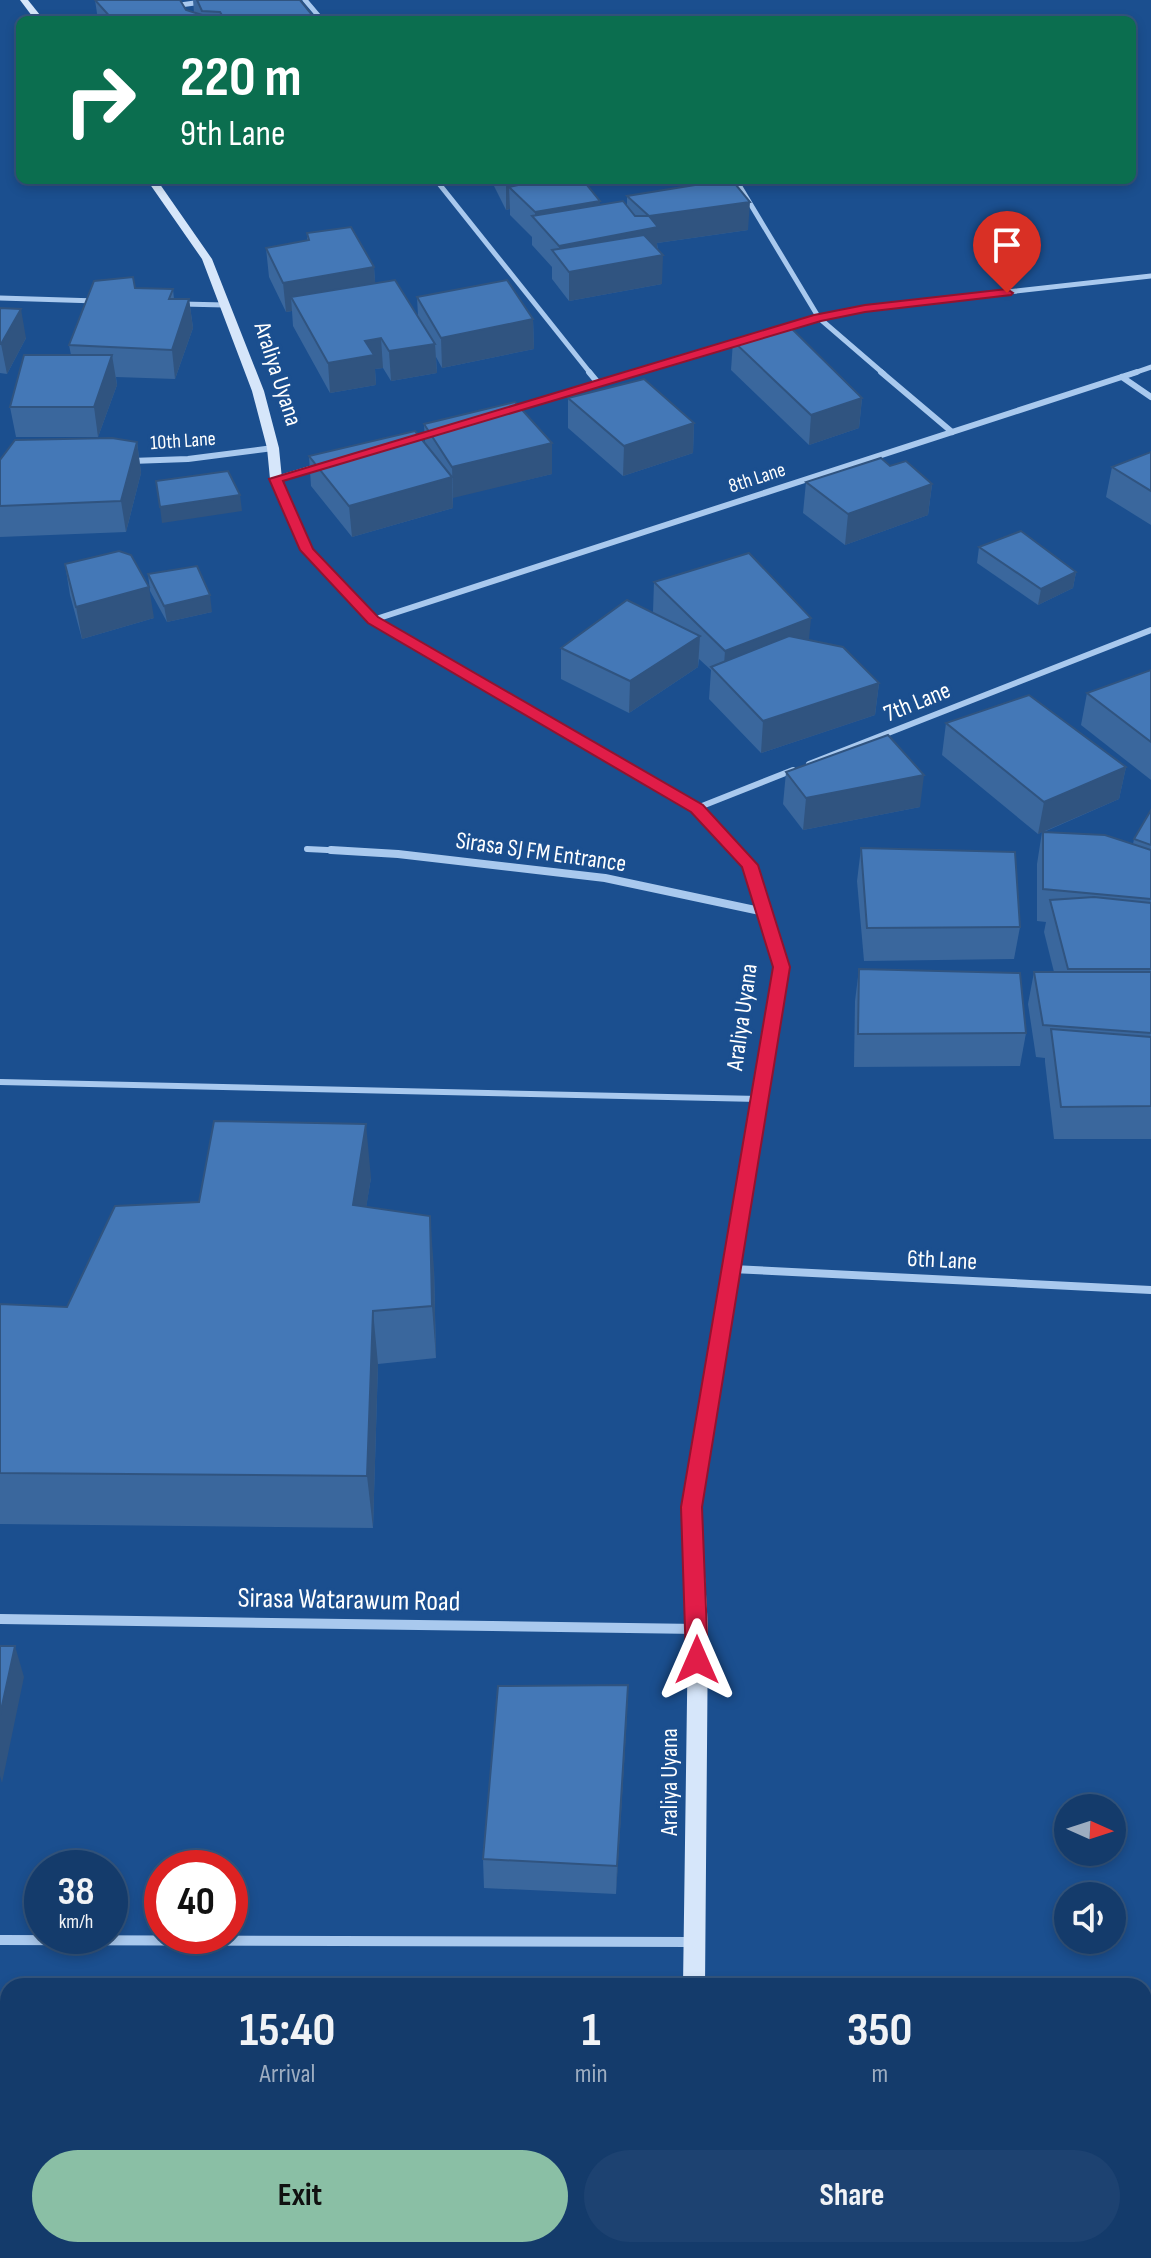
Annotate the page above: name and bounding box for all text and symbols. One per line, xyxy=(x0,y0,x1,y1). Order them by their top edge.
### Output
text: 220 m xyxy=(180,45,302,112)
icon: right xyxy=(48,48,152,152)
text: 9th Lane xyxy=(180,113,285,156)
pin xyxy=(973,211,1041,293)
icon: arrive xyxy=(985,223,1029,267)
street label: Araliya Uyana xyxy=(247,317,308,430)
street label: 10th Lane xyxy=(150,427,216,455)
street label: 8th Lane xyxy=(726,458,788,498)
street label: 7th Lane xyxy=(879,676,955,728)
street label: Sirasa SJ FM Entrance xyxy=(454,826,628,878)
street label: Araliya Uyana xyxy=(720,962,764,1073)
street label: 6th Lane xyxy=(906,1244,978,1276)
street label: Sirasa Watarawum Road xyxy=(237,1582,461,1618)
position arrow xyxy=(655,1618,739,1702)
street label: Araliya Uyana xyxy=(655,1728,684,1837)
north arrow xyxy=(1054,1794,1126,1866)
map controls xyxy=(1054,1794,1126,1954)
speed limit sign: 40 xyxy=(144,1850,248,1954)
text: 38 xyxy=(58,1868,94,1916)
button: sound xyxy=(1054,1882,1126,1954)
text: km/h xyxy=(59,1910,93,1934)
text: 15:40 xyxy=(240,2002,335,2059)
text: 1 xyxy=(582,2002,601,2059)
text: 350 xyxy=(847,2002,912,2059)
text: Arrival xyxy=(259,2059,315,2090)
text: min xyxy=(575,2059,608,2090)
text: m xyxy=(871,2059,888,2090)
button: Exit xyxy=(32,2150,568,2242)
button: Share xyxy=(584,2150,1120,2242)

